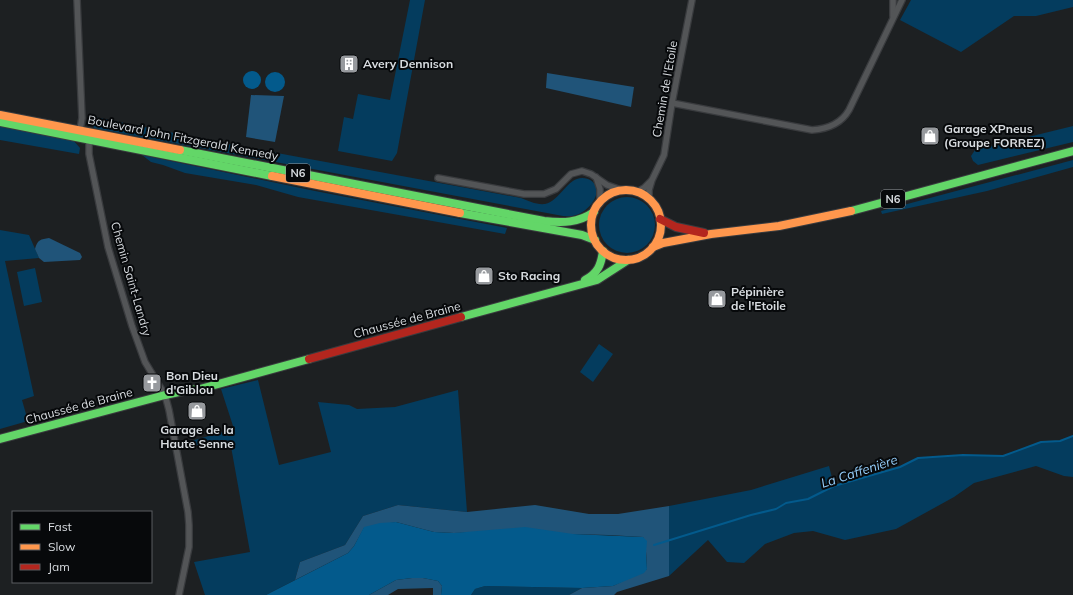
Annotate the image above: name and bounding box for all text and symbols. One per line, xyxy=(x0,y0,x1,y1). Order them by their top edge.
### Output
street label: Chemin de l'Etoile xyxy=(649,39,680,138)
building icon: Avery Dennison xyxy=(338,53,360,75)
place label: Avery Dennison xyxy=(363,56,453,71)
street label: Boulevard John Fitzgerald Kennedy xyxy=(87,112,280,163)
place label: Garage XPneus (Groupe FORREZ) xyxy=(944,121,1045,150)
shop icon: Garage XPneus (Groupe FORREZ) xyxy=(919,125,941,147)
road number: N6 xyxy=(286,164,310,182)
road number: N6 xyxy=(881,190,905,208)
street label: Chemin Saint-Landry xyxy=(108,220,155,338)
shop icon: Sto Racing xyxy=(473,265,495,287)
place label: Sto Racing xyxy=(498,268,560,283)
place label: Pépinière de l'Etoile xyxy=(731,284,786,313)
shop icon: Pépinière de l'Etoile xyxy=(706,288,728,310)
street label: Chaussée de Braine xyxy=(352,298,462,341)
place label: Bon Dieu d'Giblou xyxy=(166,368,218,397)
church icon: Bon Dieu d'Giblou xyxy=(141,372,163,394)
street label: Chaussée de Braine xyxy=(24,384,134,427)
shop icon: Garage de la Haute Senne xyxy=(186,400,208,422)
place label: Garage de la Haute Senne xyxy=(160,422,234,451)
water label: La Caffenière xyxy=(819,451,899,491)
legend xyxy=(12,511,152,583)
text: Fast xyxy=(48,519,72,534)
text: Slow xyxy=(48,539,76,554)
text: Jam xyxy=(48,559,70,574)

